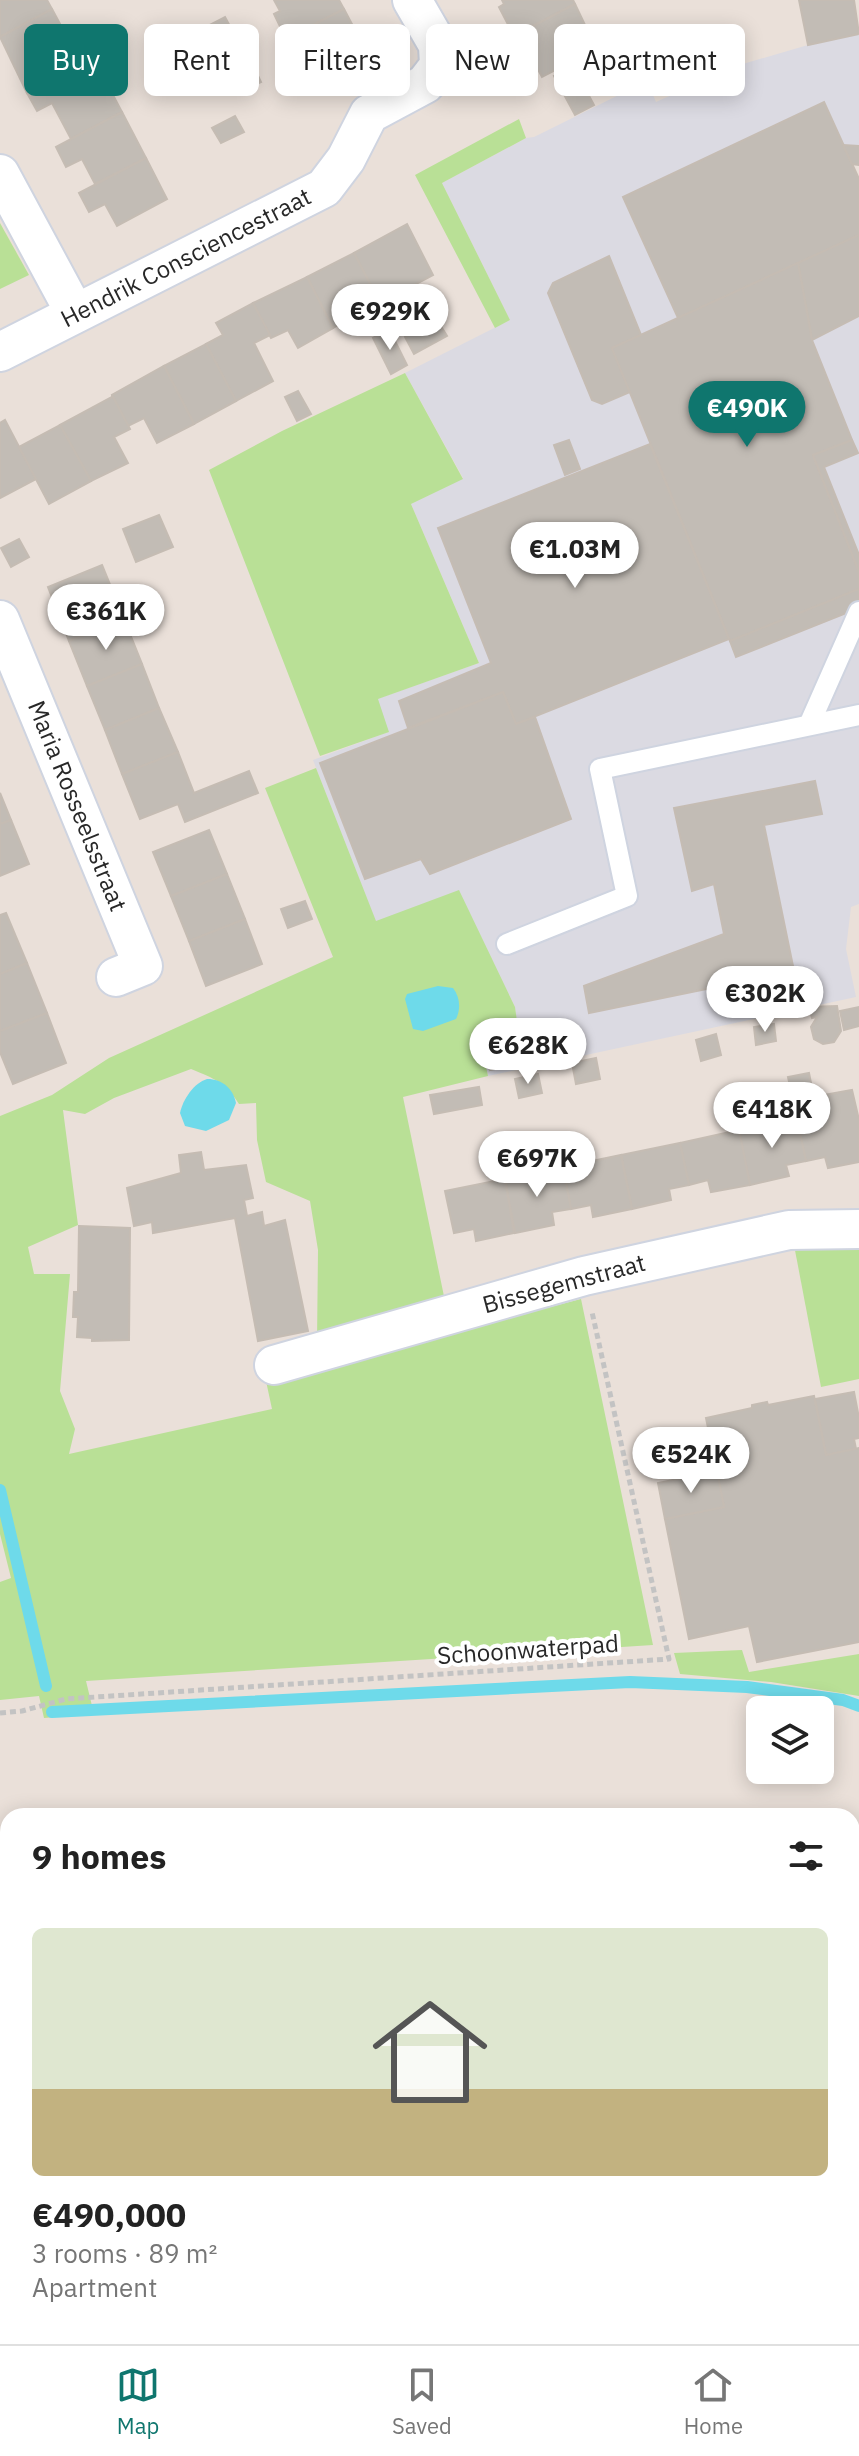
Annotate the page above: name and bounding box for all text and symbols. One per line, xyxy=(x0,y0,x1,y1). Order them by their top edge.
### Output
chip: Buy xyxy=(24,24,128,96)
chip: Rent xyxy=(144,24,259,96)
chip: Filters xyxy=(275,24,410,96)
chip: New xyxy=(426,24,538,96)
chip: Apartment xyxy=(554,24,745,96)
street label: Hendrik Consciencestraat xyxy=(55,180,316,334)
pin: €929K xyxy=(334,284,446,352)
text: €929K xyxy=(349,293,431,327)
pin: €490K xyxy=(691,381,803,449)
text: €490K xyxy=(706,390,788,424)
pin: €1.03M xyxy=(510,522,640,590)
text: €1.03M xyxy=(529,531,621,565)
pin: €361K xyxy=(50,584,162,652)
text: €361K xyxy=(65,593,147,627)
street label: Maria Rosseelsstraat xyxy=(21,696,135,916)
pin: €302K xyxy=(709,966,821,1034)
text: €302K xyxy=(724,975,806,1009)
pin: €628K xyxy=(472,1018,584,1086)
text: €628K xyxy=(487,1027,569,1061)
pin: €418K xyxy=(716,1082,828,1150)
text: €418K xyxy=(731,1091,813,1125)
pin: €697K xyxy=(481,1131,593,1199)
text: €697K xyxy=(496,1140,578,1174)
street label: Bissegemstraat xyxy=(479,1246,649,1320)
pin: €524K xyxy=(635,1427,747,1495)
text: €524K xyxy=(650,1436,732,1470)
street label: Schoonwaterpad xyxy=(436,1627,620,1671)
map controls xyxy=(746,1696,834,1784)
button: layers xyxy=(746,1696,834,1784)
text: 9 homes xyxy=(32,1834,167,1878)
icon: filters xyxy=(784,1834,828,1878)
icon: home xyxy=(358,1980,502,2124)
text: €490,000 xyxy=(32,2192,186,2236)
text: 3 rooms · 89 m² xyxy=(32,2236,217,2270)
text: Apartment xyxy=(32,2270,157,2304)
tab: Map xyxy=(116,2363,160,2440)
tab: Saved xyxy=(392,2363,452,2440)
tab: Home xyxy=(684,2363,743,2440)

